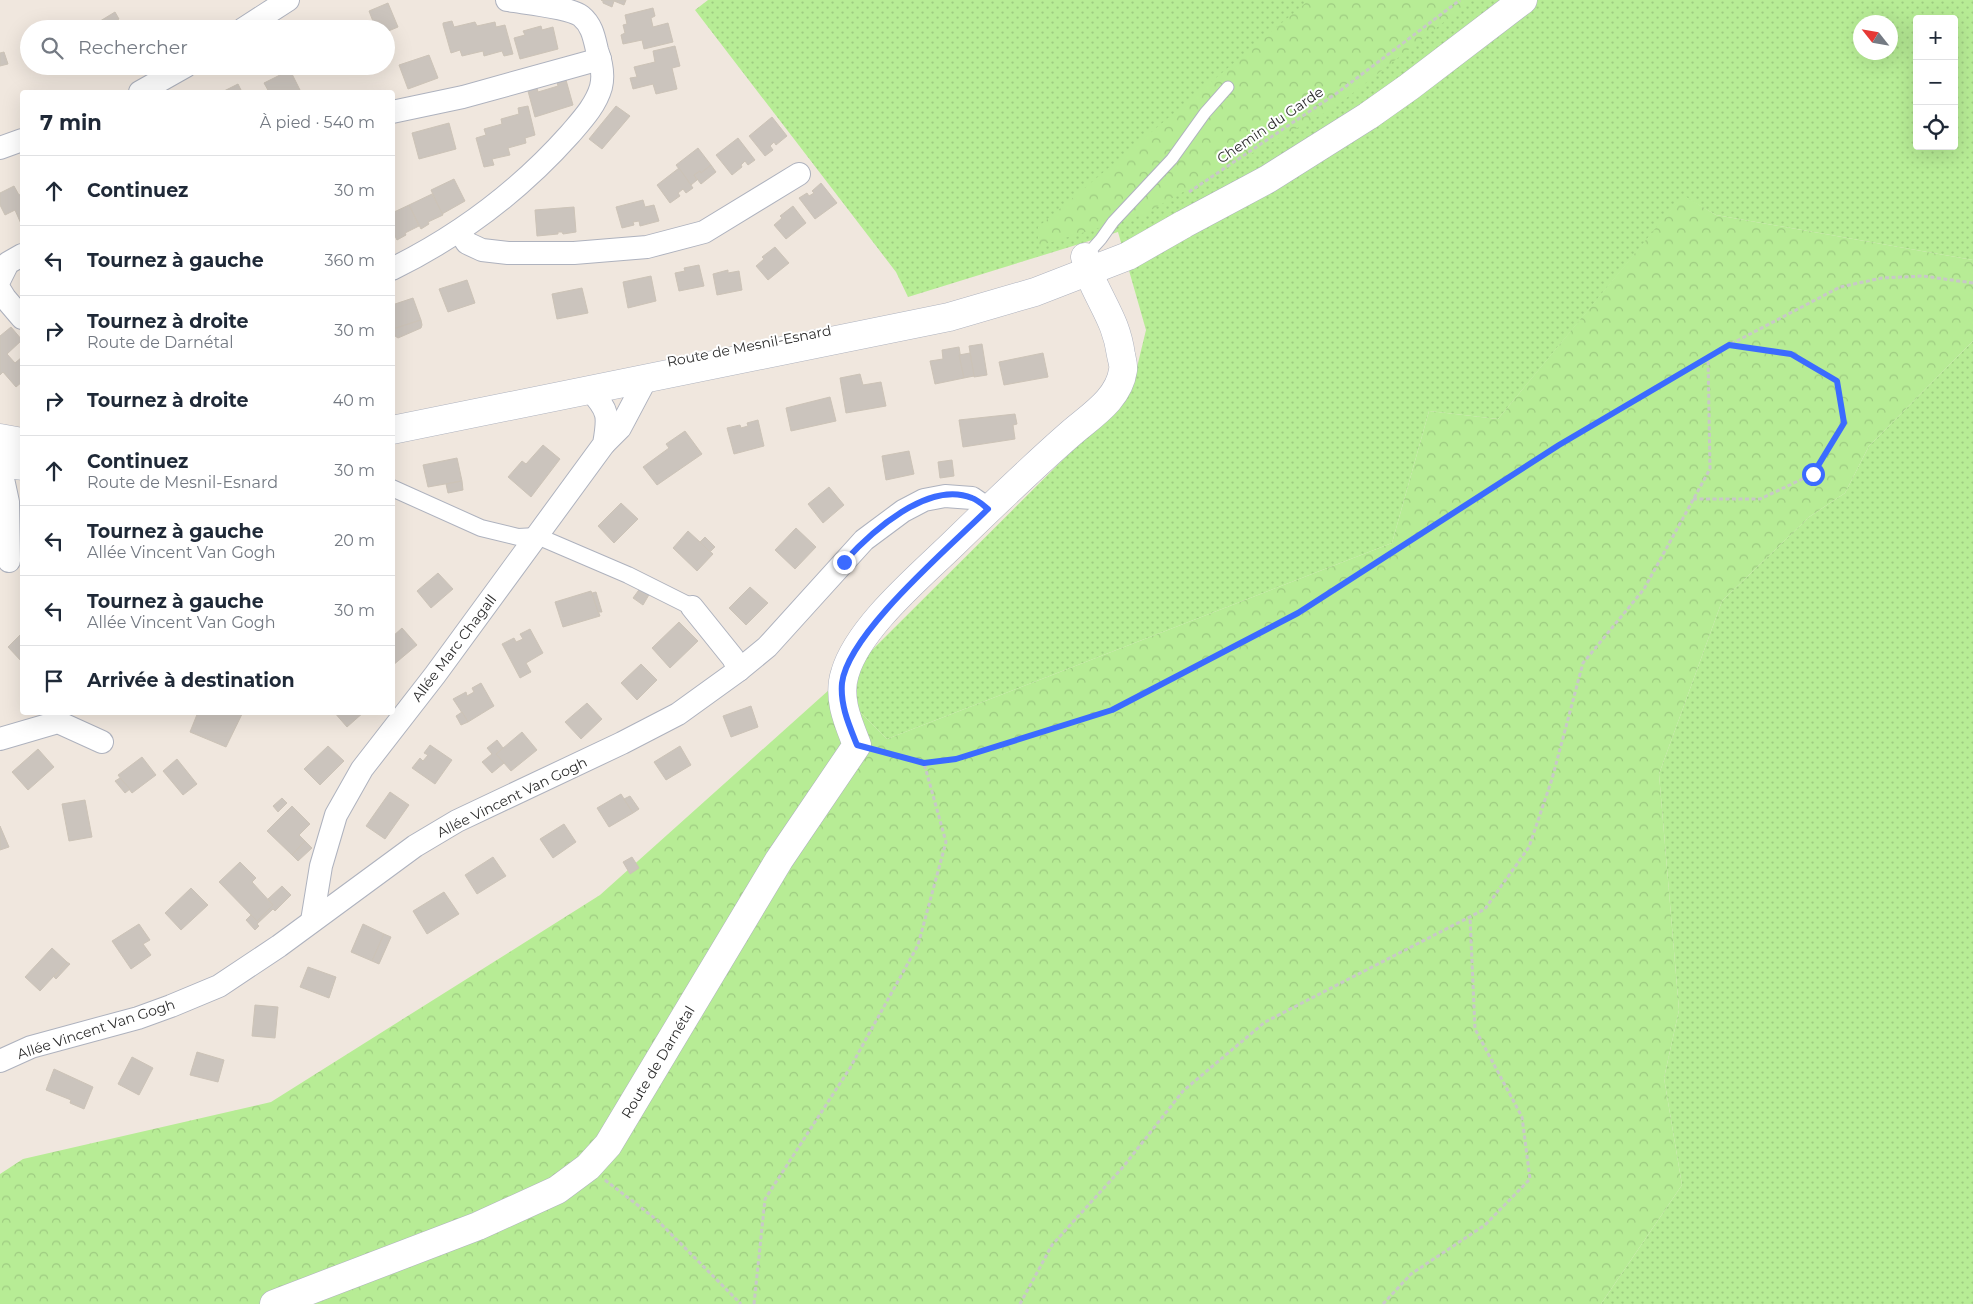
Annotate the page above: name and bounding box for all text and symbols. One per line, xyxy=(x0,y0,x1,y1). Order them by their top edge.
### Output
north arrow xyxy=(1853,15,1898,60)
map controls xyxy=(1913,15,1958,150)
button: + xyxy=(1913,15,1958,60)
search box xyxy=(20,20,395,75)
icon: search xyxy=(38,34,66,62)
text: Rechercher xyxy=(78,36,188,59)
button: − xyxy=(1913,60,1958,105)
street label: Chemin du Garde xyxy=(1213,83,1327,167)
button: locate xyxy=(1913,105,1958,150)
text: 7 min xyxy=(40,110,102,135)
text: À pied · 540 m xyxy=(260,113,375,132)
icon: ahead xyxy=(40,177,68,205)
text: Continuez xyxy=(87,179,188,202)
text: 30 m xyxy=(334,181,375,200)
icon: left xyxy=(40,247,68,275)
text: Tournez à gauche xyxy=(87,249,264,272)
text: 360 m xyxy=(324,251,375,270)
text: Tournez à droite xyxy=(87,310,248,333)
icon: right xyxy=(40,317,68,345)
text: 30 m xyxy=(334,321,375,340)
street label: Route de Mesnil-Esnard xyxy=(665,321,833,371)
text: Route de Darnétal xyxy=(87,333,233,352)
icon: right xyxy=(40,387,68,415)
text: Tournez à droite xyxy=(87,389,248,412)
text: 40 m xyxy=(333,391,375,410)
text: Continuez xyxy=(87,450,188,473)
icon: ahead xyxy=(40,457,68,485)
text: 30 m xyxy=(334,461,375,480)
route start xyxy=(1802,463,1825,486)
text: Route de Mesnil-Esnard xyxy=(87,473,278,492)
text: Tournez à gauche xyxy=(87,520,264,543)
icon: left xyxy=(40,527,68,555)
text: 20 m xyxy=(334,531,375,550)
text: Allée Vincent Van Gogh xyxy=(87,543,276,562)
route end xyxy=(833,551,856,574)
text: Tournez à gauche xyxy=(87,590,264,613)
street label: Allée Marc Chagall xyxy=(408,591,500,705)
icon: left xyxy=(40,597,68,625)
text: 30 m xyxy=(334,601,375,620)
text: Allée Vincent Van Gogh xyxy=(87,613,276,632)
icon: arrive xyxy=(40,667,68,695)
text: Arrivée à destination xyxy=(87,669,295,692)
street label: Allée Vincent Van Gogh xyxy=(434,753,590,841)
street label: Allée Vincent Van Gogh xyxy=(15,995,177,1063)
street label: Route de Darnétal xyxy=(617,1002,699,1122)

